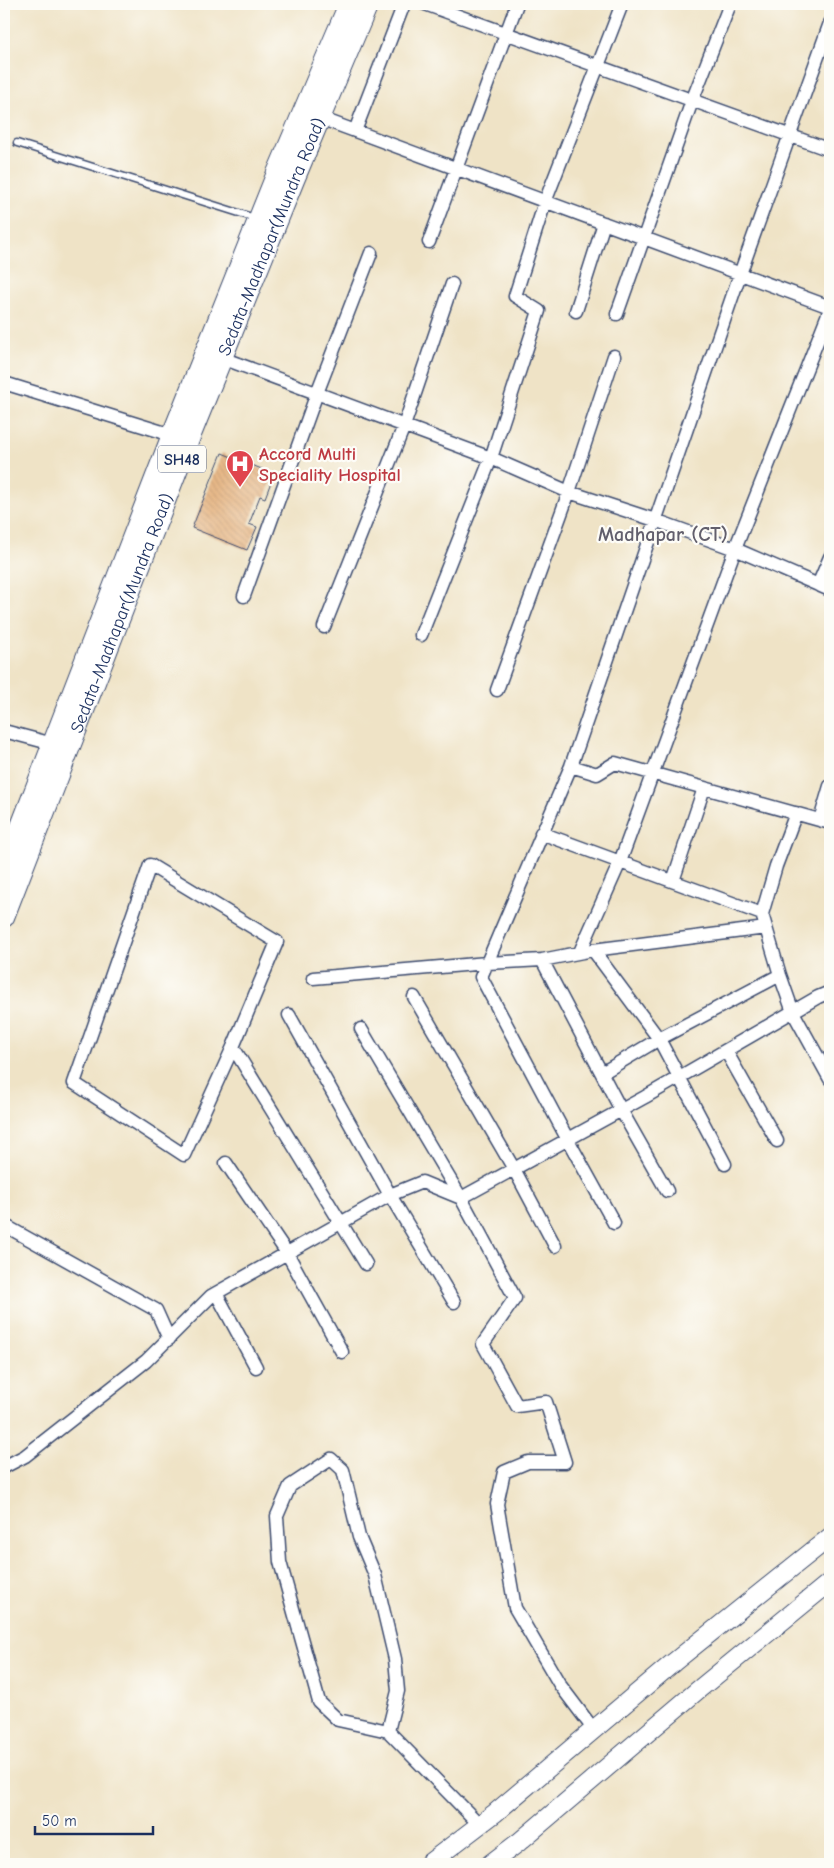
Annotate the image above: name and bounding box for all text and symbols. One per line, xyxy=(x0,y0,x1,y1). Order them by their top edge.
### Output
street label: Sedata-Madhapar(Mundra Road) xyxy=(214,115,330,359)
place label: Accord Multi Speciality Hospital xyxy=(259,444,401,486)
road number: SH48 xyxy=(158,446,206,472)
hospital icon: Accord Multi Speciality Hospital xyxy=(225,449,255,488)
street label: Sedata-Madhapar(Mundra Road) xyxy=(66,490,178,736)
district label: Madhapar (CT) xyxy=(598,523,728,546)
scale bar xyxy=(35,1803,152,1835)
text: 50 m xyxy=(42,1812,77,1830)

